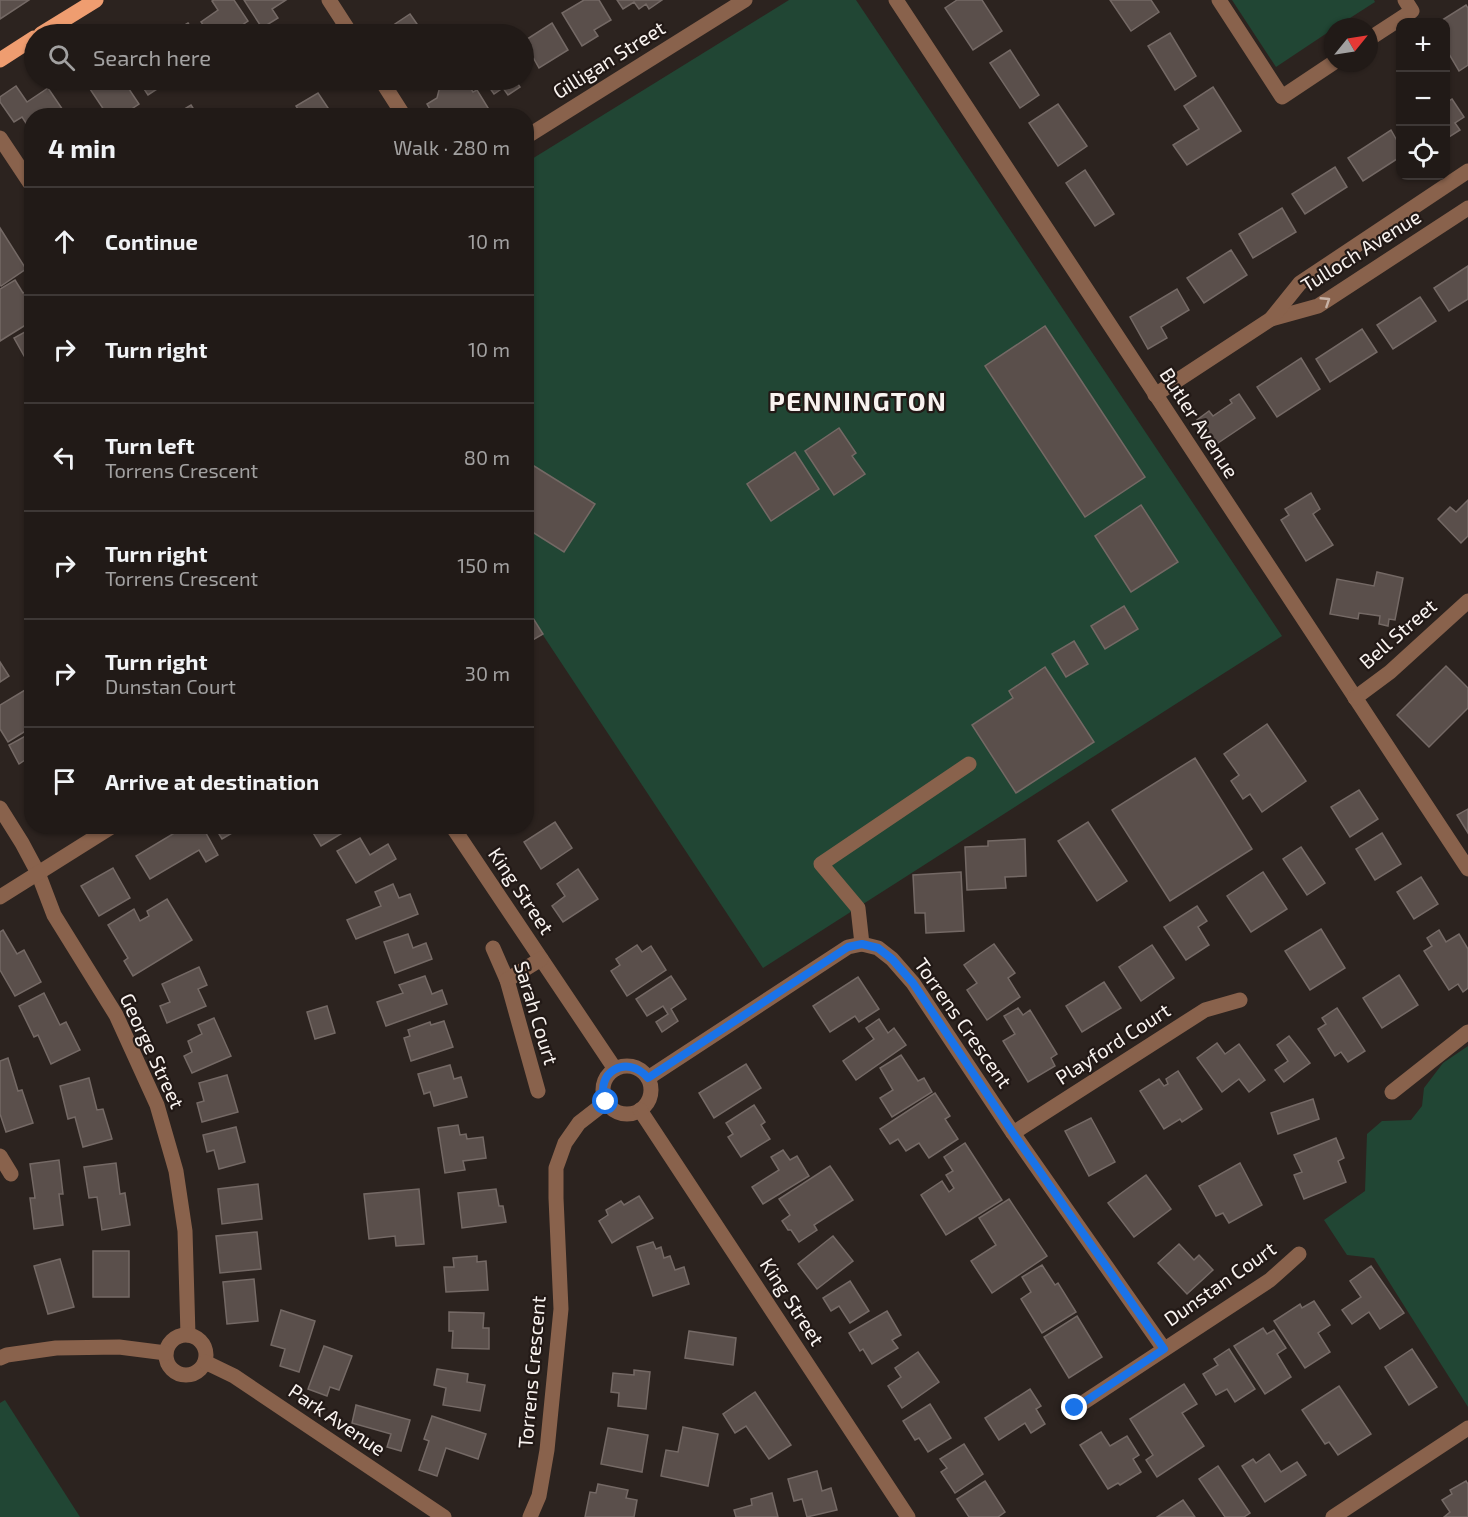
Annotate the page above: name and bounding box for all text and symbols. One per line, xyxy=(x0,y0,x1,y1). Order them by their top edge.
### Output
street label: Gilligan Street xyxy=(548,15,669,103)
north arrow xyxy=(1324,18,1378,72)
map controls xyxy=(1396,18,1450,180)
button: + xyxy=(1396,18,1450,72)
search box xyxy=(24,24,534,90)
icon: search xyxy=(45,41,78,74)
text: Search here xyxy=(93,44,211,70)
button: − xyxy=(1396,72,1450,126)
button: locate xyxy=(1396,126,1450,180)
text: 4 min xyxy=(48,132,116,163)
text: Walk · 280 m xyxy=(393,135,510,159)
street label: Tulloch Avenue xyxy=(1296,204,1425,297)
icon: ahead xyxy=(48,225,81,258)
text: Continue xyxy=(105,228,198,254)
text: 10 m xyxy=(468,229,510,253)
one-way arrow xyxy=(1319,297,1330,308)
icon: right xyxy=(48,333,81,366)
text: Turn right xyxy=(105,336,207,362)
text: 10 m xyxy=(468,337,510,361)
street label: Butler Avenue xyxy=(1155,363,1244,482)
district label: PENNINGTON xyxy=(769,385,947,416)
text: Turn left xyxy=(105,432,194,458)
icon: left xyxy=(48,441,81,474)
text: 80 m xyxy=(464,445,510,469)
text: Torrens Crescent xyxy=(105,458,258,482)
text: Turn right xyxy=(105,540,207,566)
icon: right xyxy=(48,549,81,582)
text: 150 m xyxy=(457,553,510,577)
text: Torrens Crescent xyxy=(105,566,258,590)
street label: Bell Street xyxy=(1354,593,1441,673)
text: Turn right xyxy=(105,648,207,674)
icon: right xyxy=(48,657,81,690)
text: 30 m xyxy=(465,661,510,685)
text: Dunstan Court xyxy=(105,674,236,698)
icon: arrive xyxy=(48,765,81,798)
text: Arrive at destination xyxy=(105,768,319,794)
street label: King Street xyxy=(484,842,560,939)
street label: Torrens Crescent xyxy=(910,953,1018,1092)
street label: Sarah Court xyxy=(510,958,564,1068)
street label: George Street xyxy=(116,989,190,1112)
street label: Playford Court xyxy=(1051,997,1175,1089)
route start xyxy=(592,1088,618,1114)
street label: Dunstan Court xyxy=(1159,1236,1280,1331)
street label: King Street xyxy=(756,1253,830,1350)
street label: Torrens Crescent xyxy=(512,1294,550,1449)
street label: Park Avenue xyxy=(285,1378,391,1460)
route end xyxy=(1061,1394,1087,1420)

